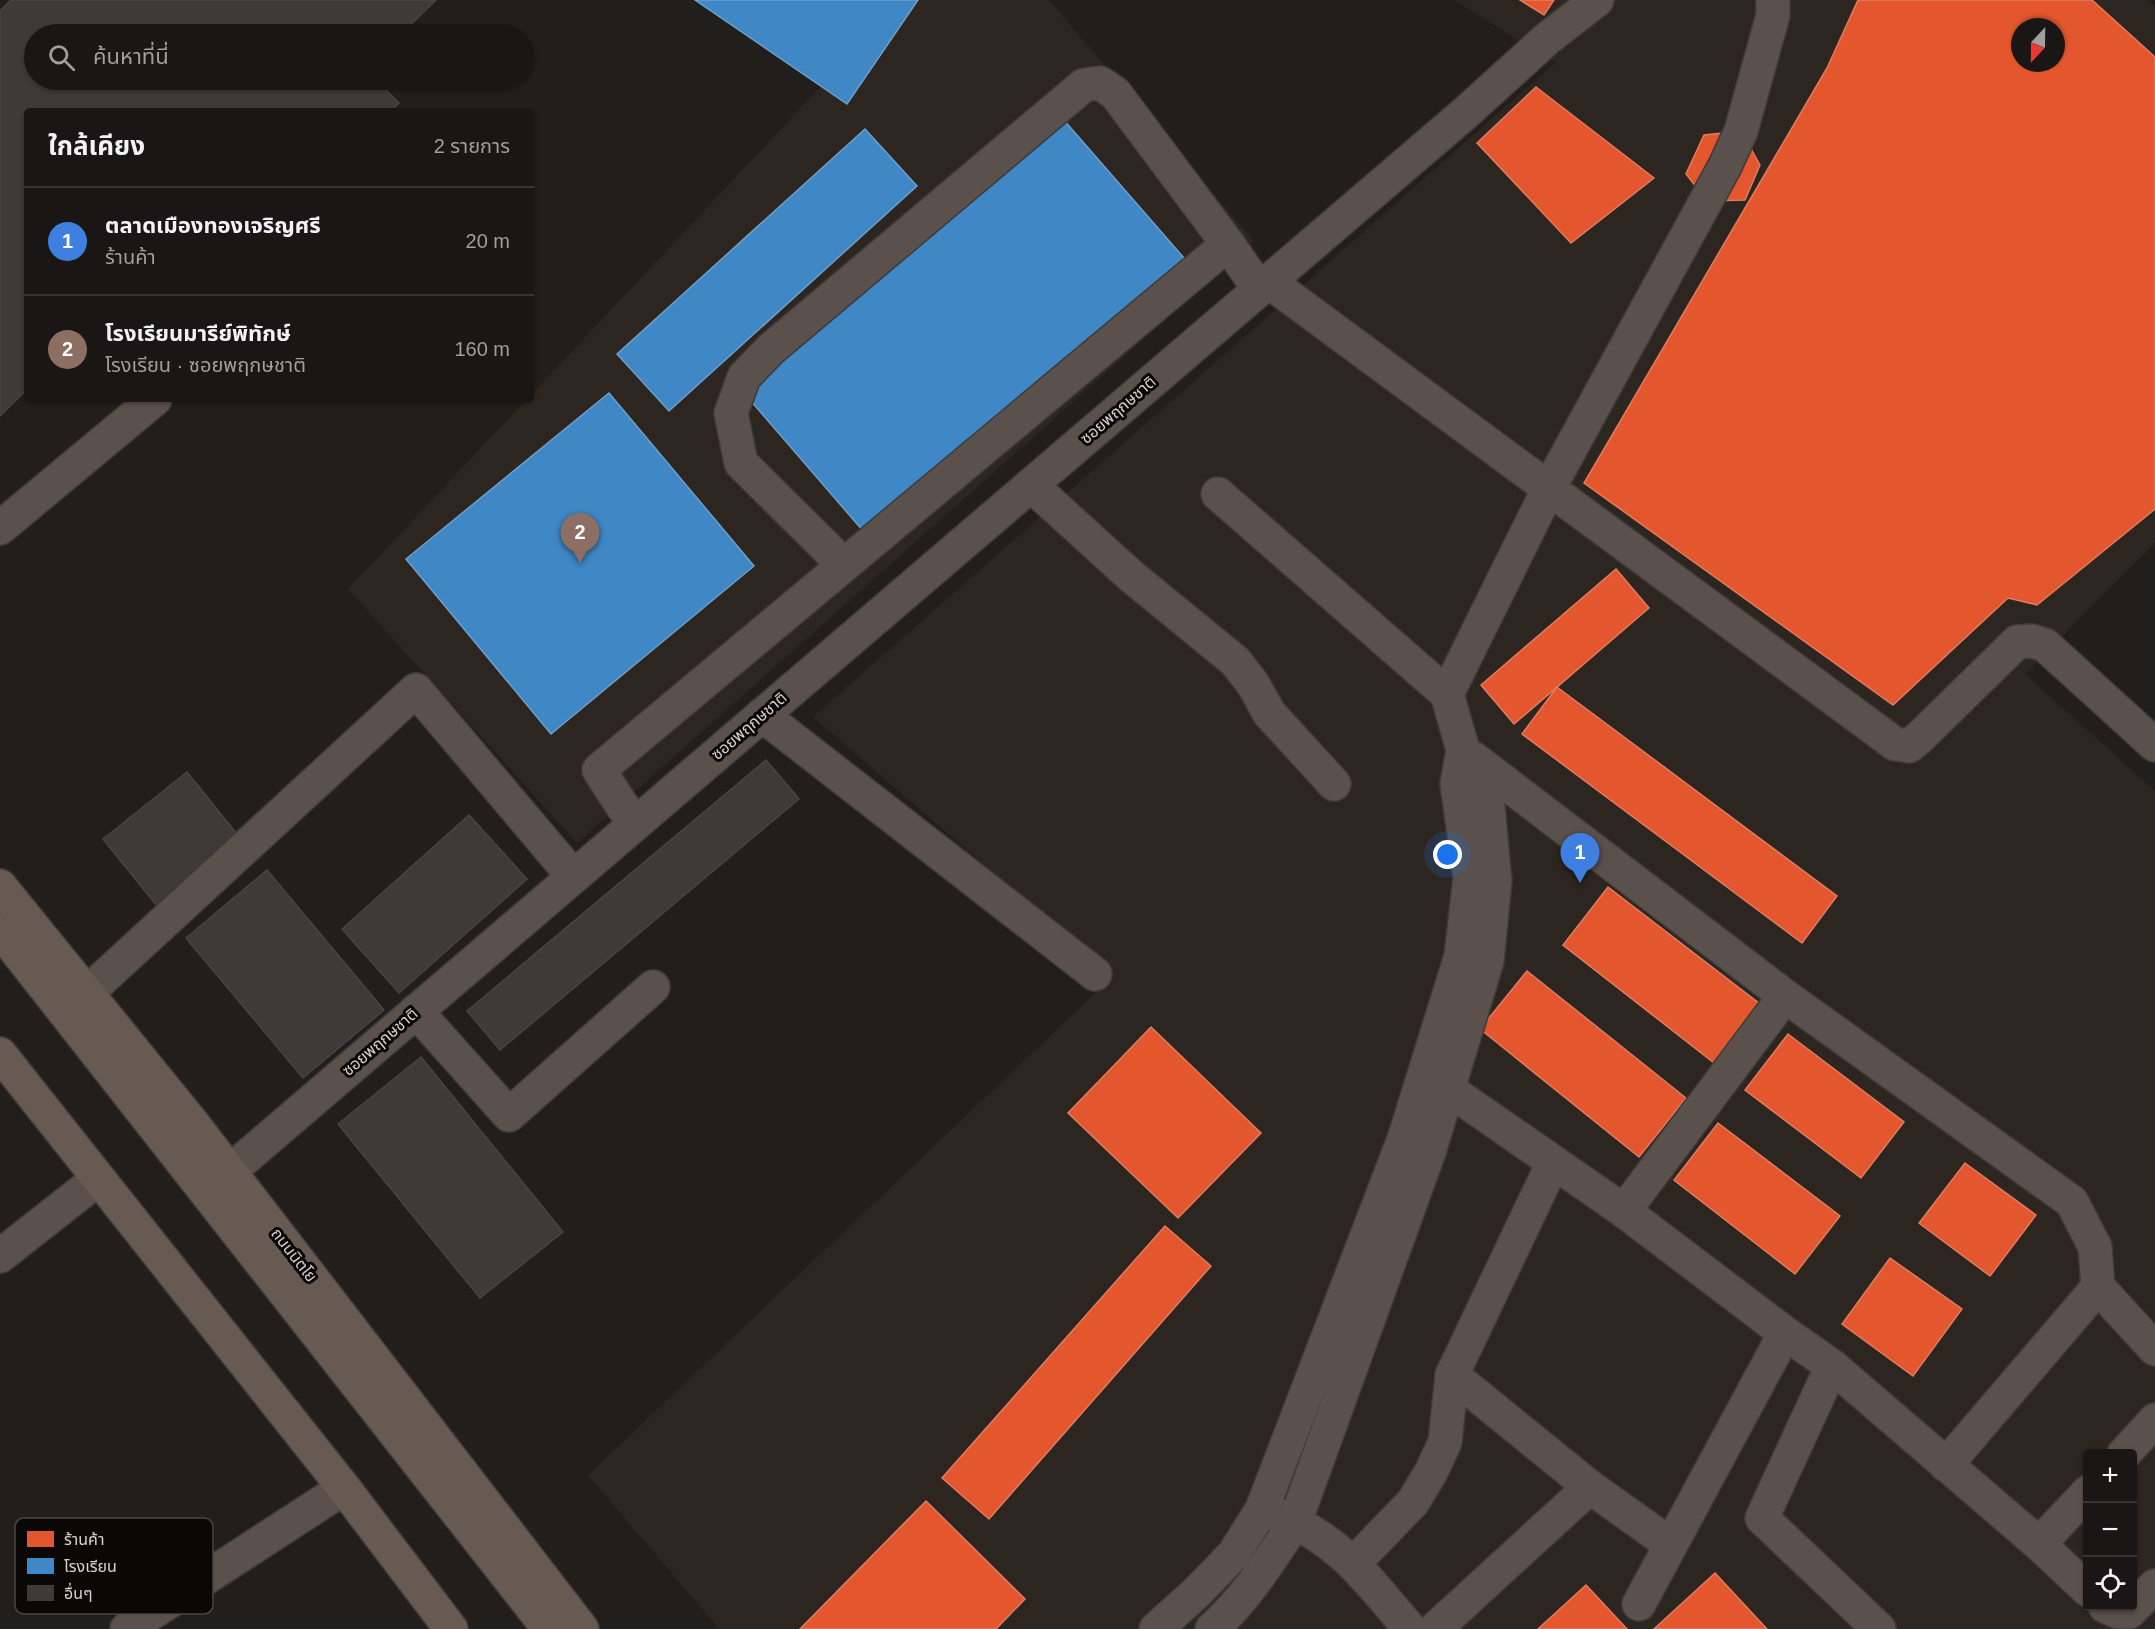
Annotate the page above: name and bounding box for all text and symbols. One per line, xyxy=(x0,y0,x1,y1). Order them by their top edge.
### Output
north arrow xyxy=(2011,18,2065,72)
search box xyxy=(24,24,534,90)
icon: search xyxy=(45,41,78,74)
text: ค้นหาที่นี่ xyxy=(93,44,169,69)
text: ใกล้เคียง xyxy=(48,131,145,161)
text: 2 รายการ xyxy=(434,135,510,157)
text: ตลาดเมืองทองเจริญศรี xyxy=(105,213,321,238)
text: 1 xyxy=(62,230,73,252)
text: 20 m xyxy=(466,230,510,252)
text: ร้านค้า xyxy=(105,246,156,268)
text: โรงเรียนมารีย์พิทักษ์ xyxy=(105,321,291,346)
text: 2 xyxy=(62,338,73,360)
text: 160 m xyxy=(454,338,510,360)
text: โรงเรียน · ซอยพฤกษชาติ xyxy=(105,354,306,376)
street label: ซอยพฤกษชาติ xyxy=(1077,373,1159,447)
pin: 2 xyxy=(560,514,600,563)
street label: ซอยพฤกษชาติ xyxy=(708,689,790,763)
pin: 1 xyxy=(1560,834,1600,883)
your location xyxy=(1433,840,1462,869)
street label: ซอยพฤกษชาติ xyxy=(339,1005,421,1079)
street label: ถนนนิตโย xyxy=(268,1225,320,1285)
map controls xyxy=(2083,1449,2137,1611)
button: + xyxy=(2083,1449,2137,1503)
button: − xyxy=(2083,1503,2137,1557)
legend xyxy=(15,1518,213,1614)
text: ร้านค้า xyxy=(64,1531,104,1548)
button: locate xyxy=(2083,1557,2137,1611)
text: โรงเรียน xyxy=(64,1558,117,1575)
text: อื่นๆ xyxy=(64,1582,93,1602)

